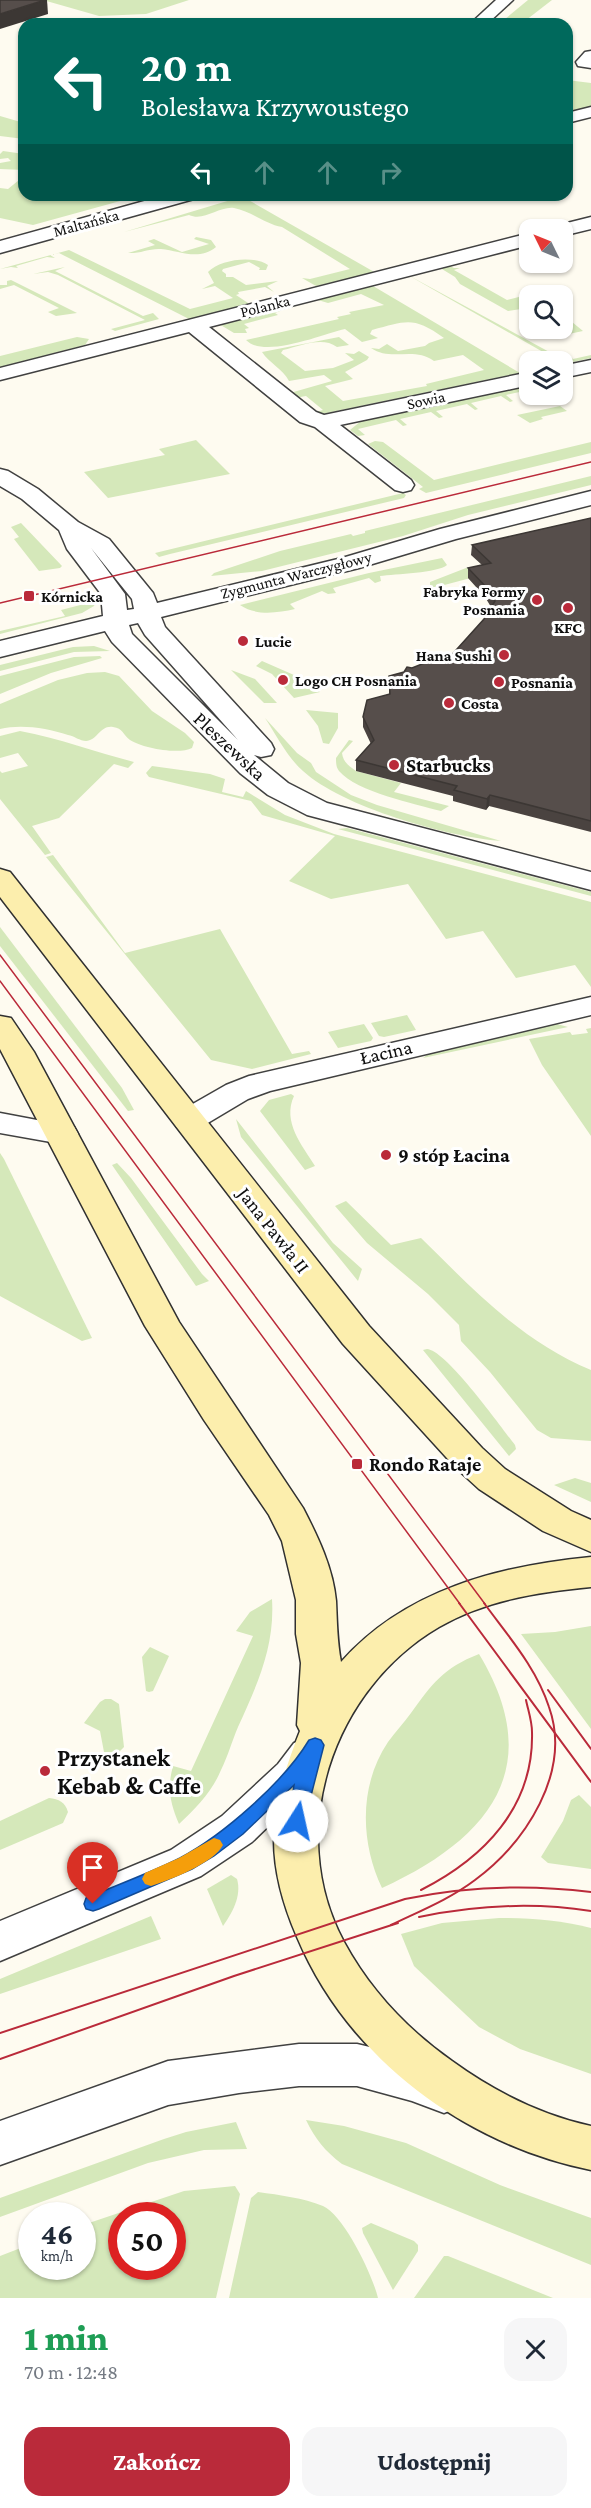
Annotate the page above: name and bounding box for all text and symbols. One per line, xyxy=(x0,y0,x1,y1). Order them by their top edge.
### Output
icon: left xyxy=(42,42,120,120)
text: 20 m xyxy=(141,43,232,90)
text: Bolesława Krzywoustego xyxy=(141,92,409,122)
icon: left xyxy=(185,156,218,189)
icon: ahead xyxy=(248,156,281,189)
icon: ahead xyxy=(311,156,344,189)
icon: right xyxy=(374,156,407,189)
street label: Maltańska xyxy=(51,206,121,240)
north arrow xyxy=(519,219,573,273)
map controls xyxy=(519,219,573,405)
button: search xyxy=(519,285,573,339)
street label: Polanka xyxy=(238,291,292,320)
button: layers xyxy=(519,351,573,405)
street label: Sowia xyxy=(405,388,447,412)
street label: Zygmunta Warczygłowy xyxy=(219,548,374,603)
place label: Fabryka Formy Posnania xyxy=(423,583,525,618)
place label: Kórnicka xyxy=(41,588,103,605)
marker: Kórnicka xyxy=(22,589,36,603)
marker: Fabryka Formy Posnania xyxy=(530,593,544,607)
marker: KFC xyxy=(561,601,575,615)
place label: KFC xyxy=(554,619,582,636)
place label: Lucie xyxy=(255,633,292,650)
marker: Lucie xyxy=(236,634,250,648)
place label: Hana Sushi xyxy=(416,647,492,664)
marker: Hana Sushi xyxy=(497,648,511,662)
place label: Logo CH Posnania xyxy=(295,672,417,689)
marker: Logo CH Posnania xyxy=(276,673,290,687)
place label: Posnania xyxy=(511,674,573,691)
marker: Posnania xyxy=(492,675,506,689)
place label: Costa xyxy=(461,695,499,712)
marker: Costa xyxy=(442,696,456,710)
street label: Pleszewska xyxy=(189,707,271,785)
place label: Starbucks xyxy=(406,754,491,776)
marker: Starbucks xyxy=(387,758,401,772)
street label: Łacina xyxy=(358,1035,414,1069)
place label: 9 stóp Łacina xyxy=(398,1144,510,1166)
marker: 9 stóp Łacina xyxy=(379,1148,393,1162)
street label: Jana Pawła II xyxy=(232,1181,314,1278)
place label: Rondo Rataje xyxy=(369,1453,481,1476)
marker: Rondo Rataje xyxy=(350,1457,364,1471)
place label: Przystanek Kebab & Caffe xyxy=(57,1744,201,1799)
marker: Przystanek Kebab & Caffe xyxy=(38,1764,52,1778)
position arrow xyxy=(265,1789,329,1853)
pin xyxy=(67,1842,118,1904)
icon: arrive xyxy=(76,1851,109,1884)
speed limit sign: 50 xyxy=(108,2202,186,2280)
text: 46 xyxy=(41,2217,73,2250)
text: km/h xyxy=(41,2248,73,2264)
text: 1 min xyxy=(24,2318,108,2358)
button: close xyxy=(504,2318,567,2381)
text: 70 m · 12:48 xyxy=(24,2361,118,2383)
button: Zakończ xyxy=(24,2427,290,2496)
button: Udostępnij xyxy=(302,2427,567,2496)

